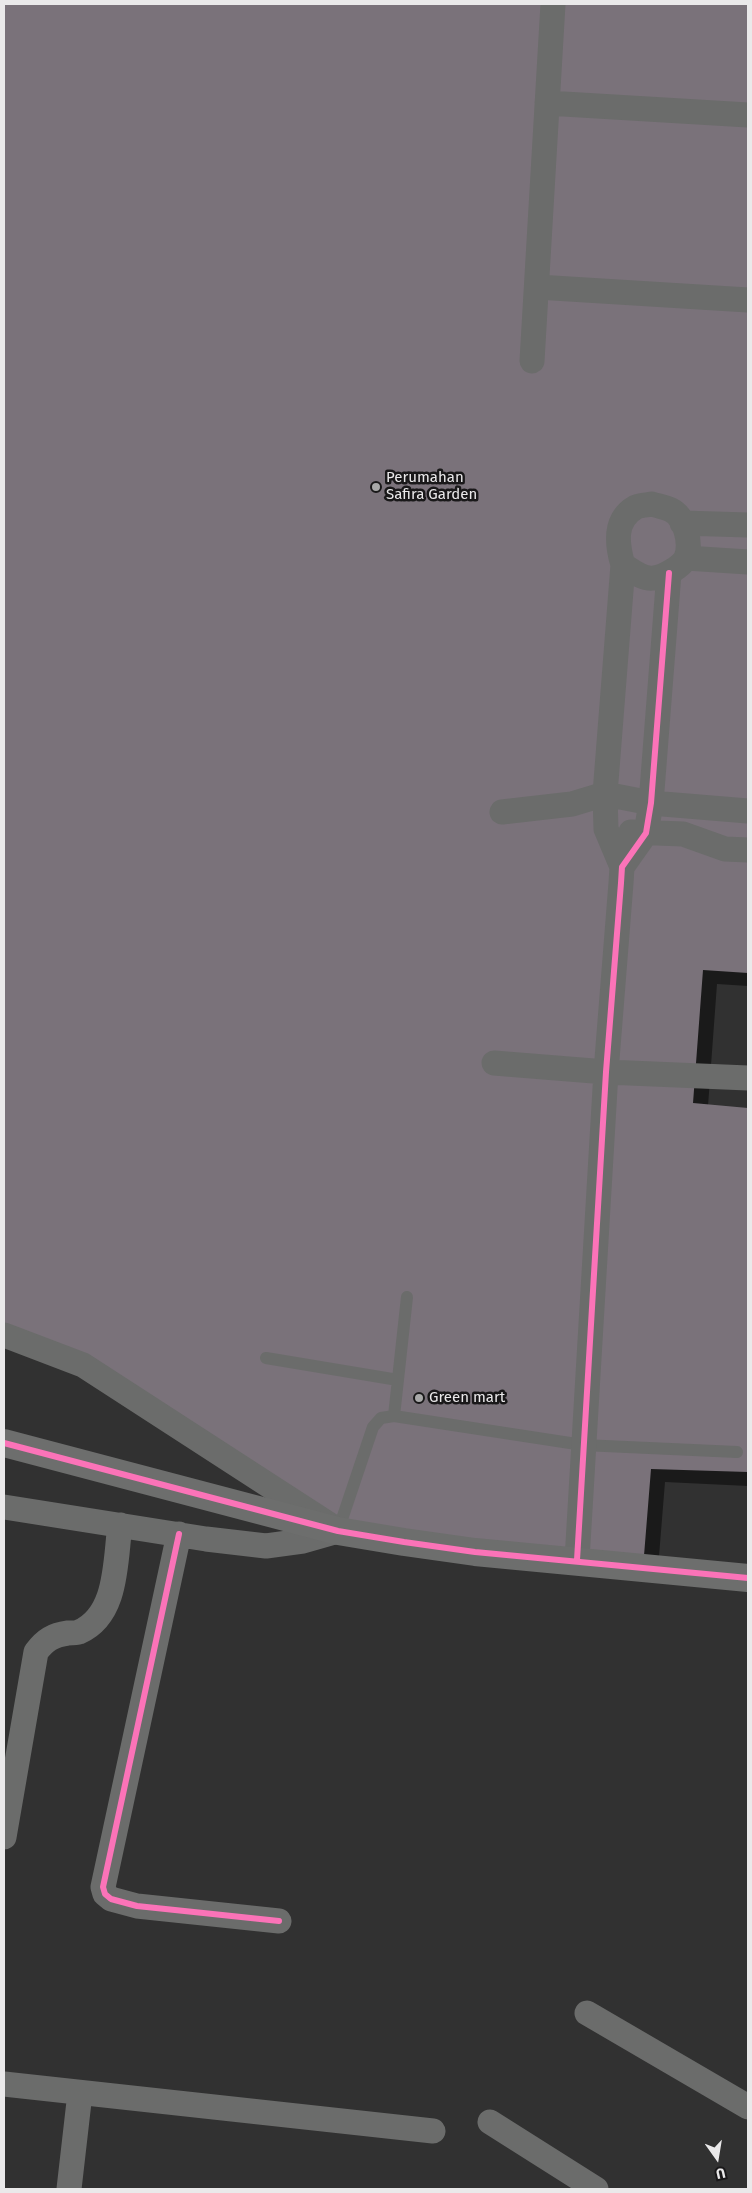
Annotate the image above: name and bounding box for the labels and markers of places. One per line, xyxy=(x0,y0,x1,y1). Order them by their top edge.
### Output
place label: Perumahan Safira Garden xyxy=(386,469,477,504)
marker: Perumahan Safira Garden xyxy=(370,481,382,493)
place label: Green mart xyxy=(429,1389,505,1407)
marker: Green mart xyxy=(413,1392,425,1404)

